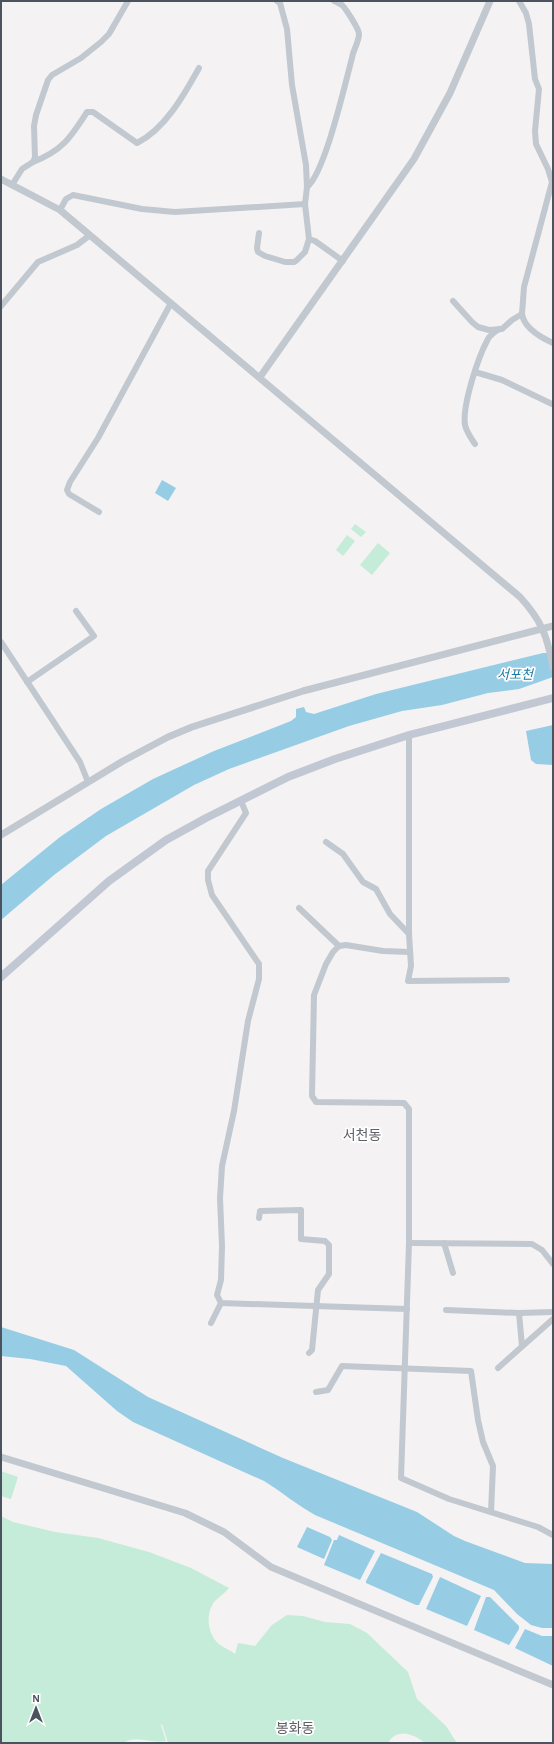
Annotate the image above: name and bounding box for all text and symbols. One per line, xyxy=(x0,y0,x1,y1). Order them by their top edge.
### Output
water label: 서포천 xyxy=(497,668,534,682)
district label: 서천동 xyxy=(343,1127,381,1143)
north arrow xyxy=(16,1688,56,1728)
text: N xyxy=(32,1693,40,1704)
district label: 봉화동 xyxy=(276,1721,314,1736)

